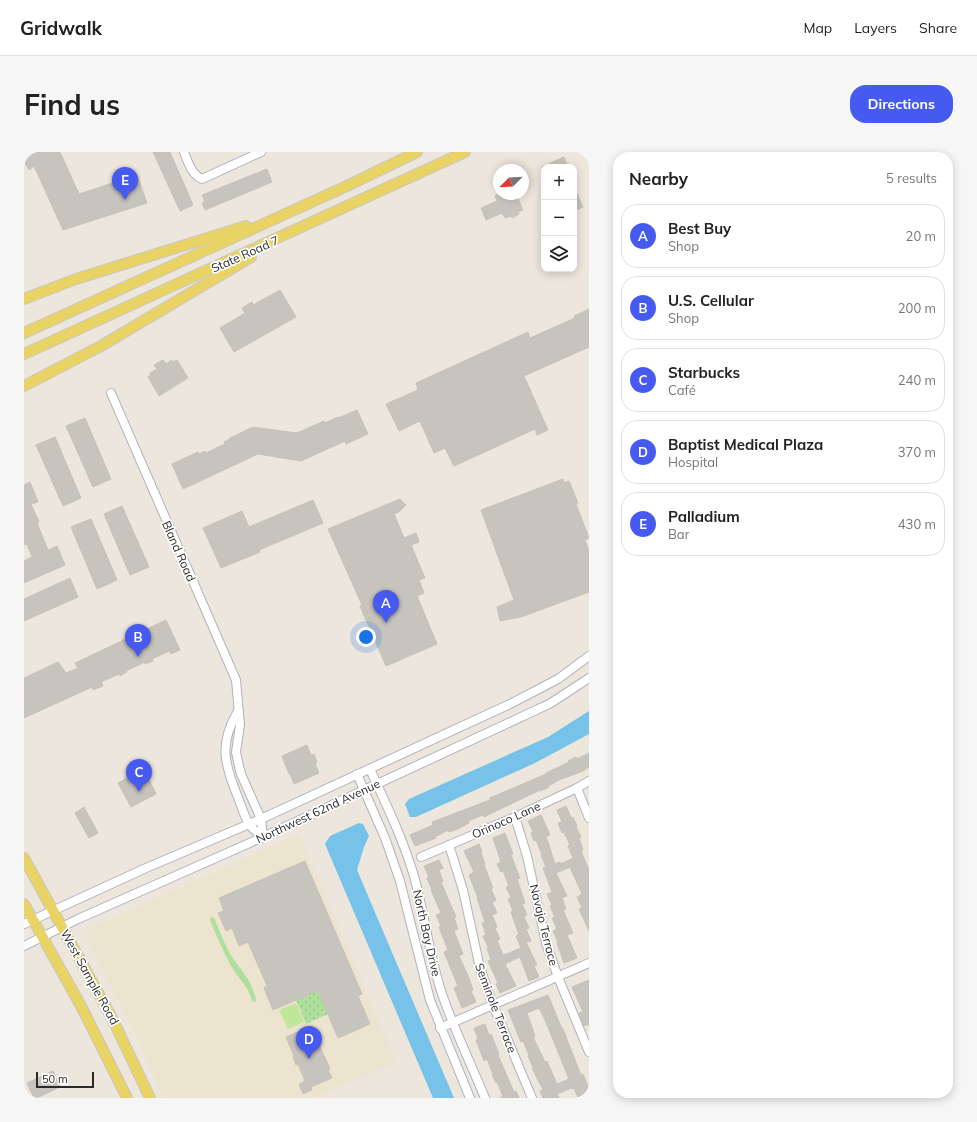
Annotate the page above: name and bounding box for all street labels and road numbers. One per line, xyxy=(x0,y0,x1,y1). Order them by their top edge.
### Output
street label: State Road 7 xyxy=(209,232,281,276)
street label: Bland Road xyxy=(159,518,199,584)
street label: Northwest 62nd Avenue xyxy=(254,776,382,846)
street label: Orinoco Lane xyxy=(469,798,543,842)
street label: Navajo Terrace xyxy=(527,883,561,967)
street label: North Bay Drive xyxy=(410,888,444,978)
street label: West Sample Road xyxy=(58,927,122,1027)
street label: Seminole Terrace xyxy=(472,961,520,1055)

